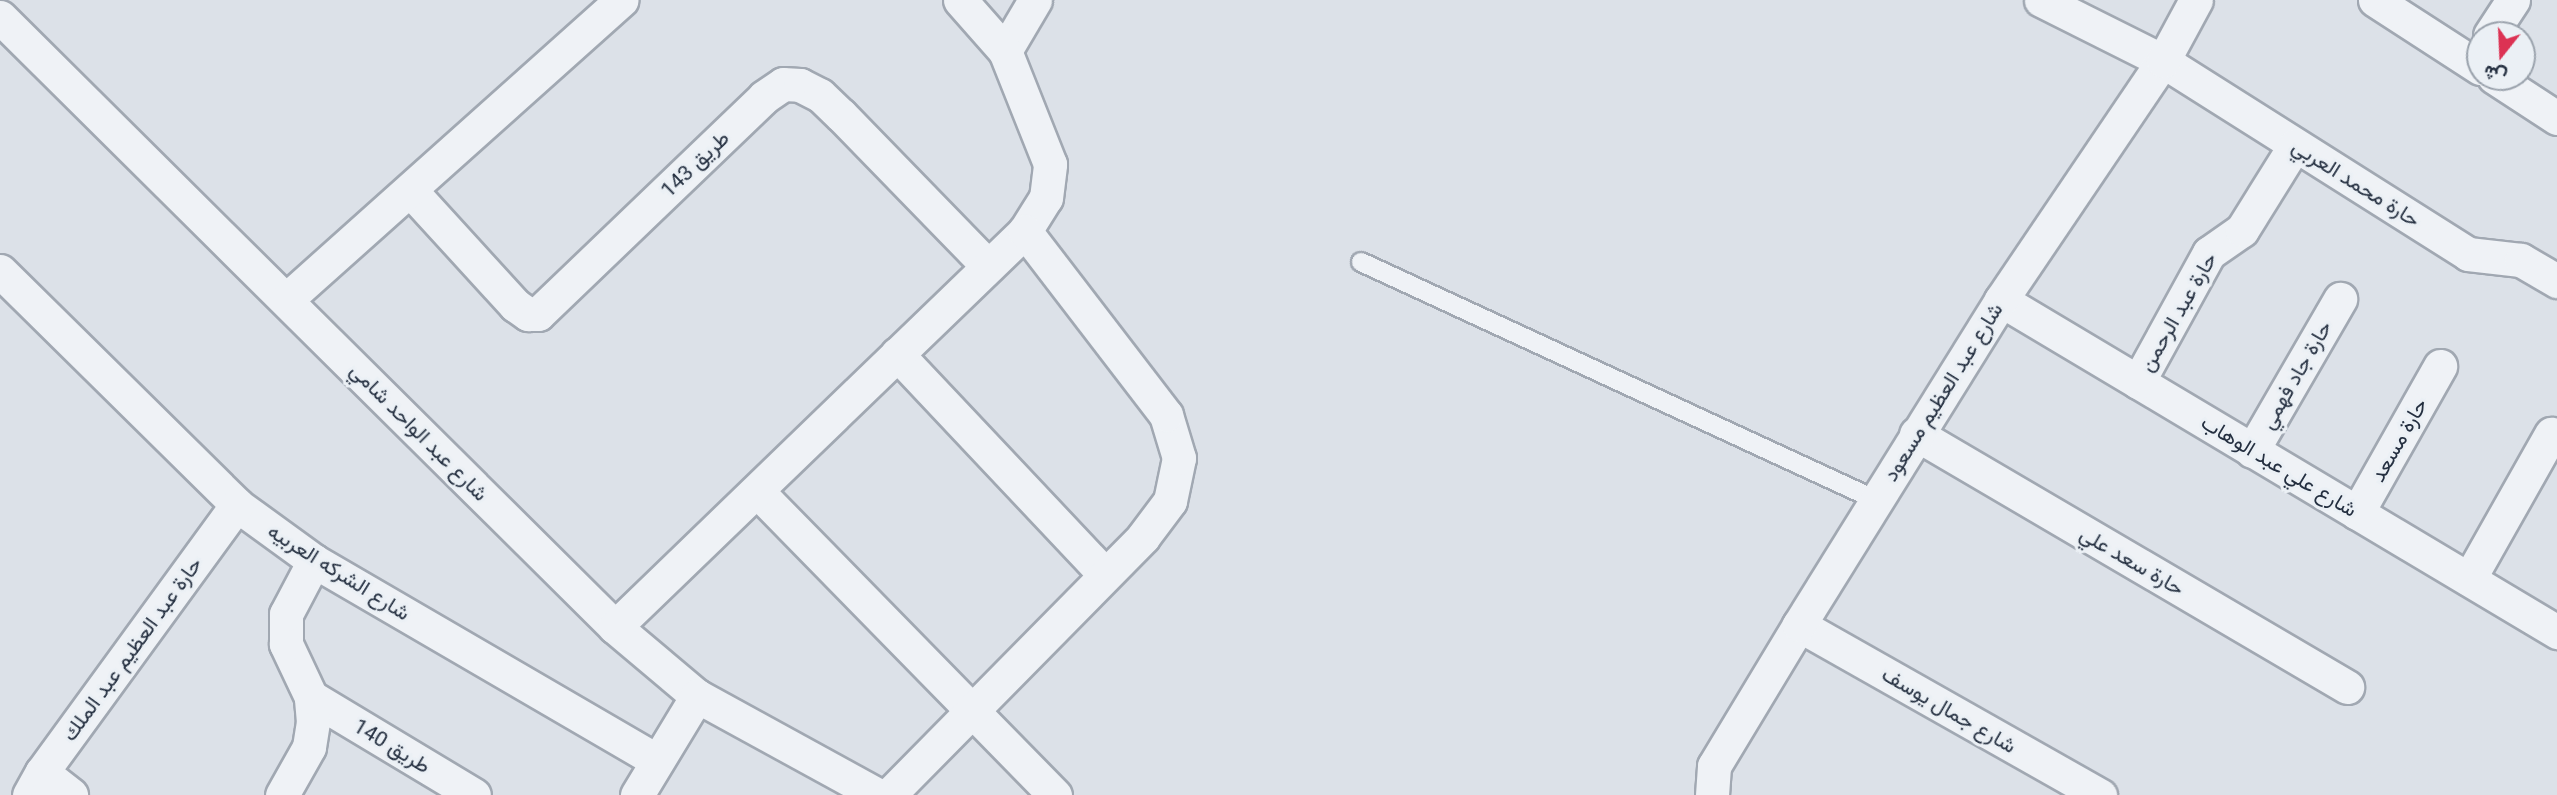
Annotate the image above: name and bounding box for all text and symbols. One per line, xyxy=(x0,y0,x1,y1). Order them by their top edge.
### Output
north arrow xyxy=(2466,21,2536,91)
text: ش xyxy=(2481,60,2509,89)
street label: طريق 143 xyxy=(656,125,734,203)
street label: حارة محمد العربي xyxy=(2287,134,2425,232)
street label: حارة عبد الرحمن xyxy=(2134,248,2222,376)
street label: شارع عبد العظيم مسعود xyxy=(1878,298,2008,486)
street label: حارة جاد فهمي xyxy=(2255,316,2337,434)
street label: شارع عبد الواحد شامي xyxy=(345,358,493,506)
street label: حارة مسعد xyxy=(2365,394,2433,486)
street label: شارع علي عبد الوهاب xyxy=(2197,410,2361,522)
street label: شارع الشركه العربيه xyxy=(263,518,415,626)
street label: حارة سعد علي xyxy=(2075,521,2189,601)
street label: حارة عبد العظيم عبد الملك xyxy=(57,552,207,746)
street label: شارع جمال يوسف xyxy=(1877,661,2021,759)
street label: طريق 140 xyxy=(349,713,435,779)

